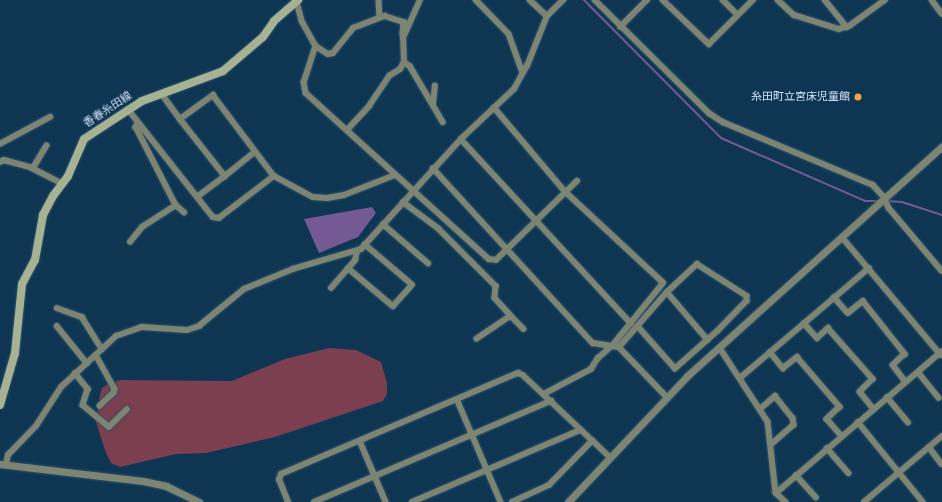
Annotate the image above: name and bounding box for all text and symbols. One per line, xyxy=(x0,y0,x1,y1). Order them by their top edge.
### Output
street label: 香春糸田線 xyxy=(81,89,135,131)
place label: 糸田町立宮床児童館 xyxy=(751,90,850,104)
marker: 糸田町立宮床児童館 xyxy=(853,92,863,102)

